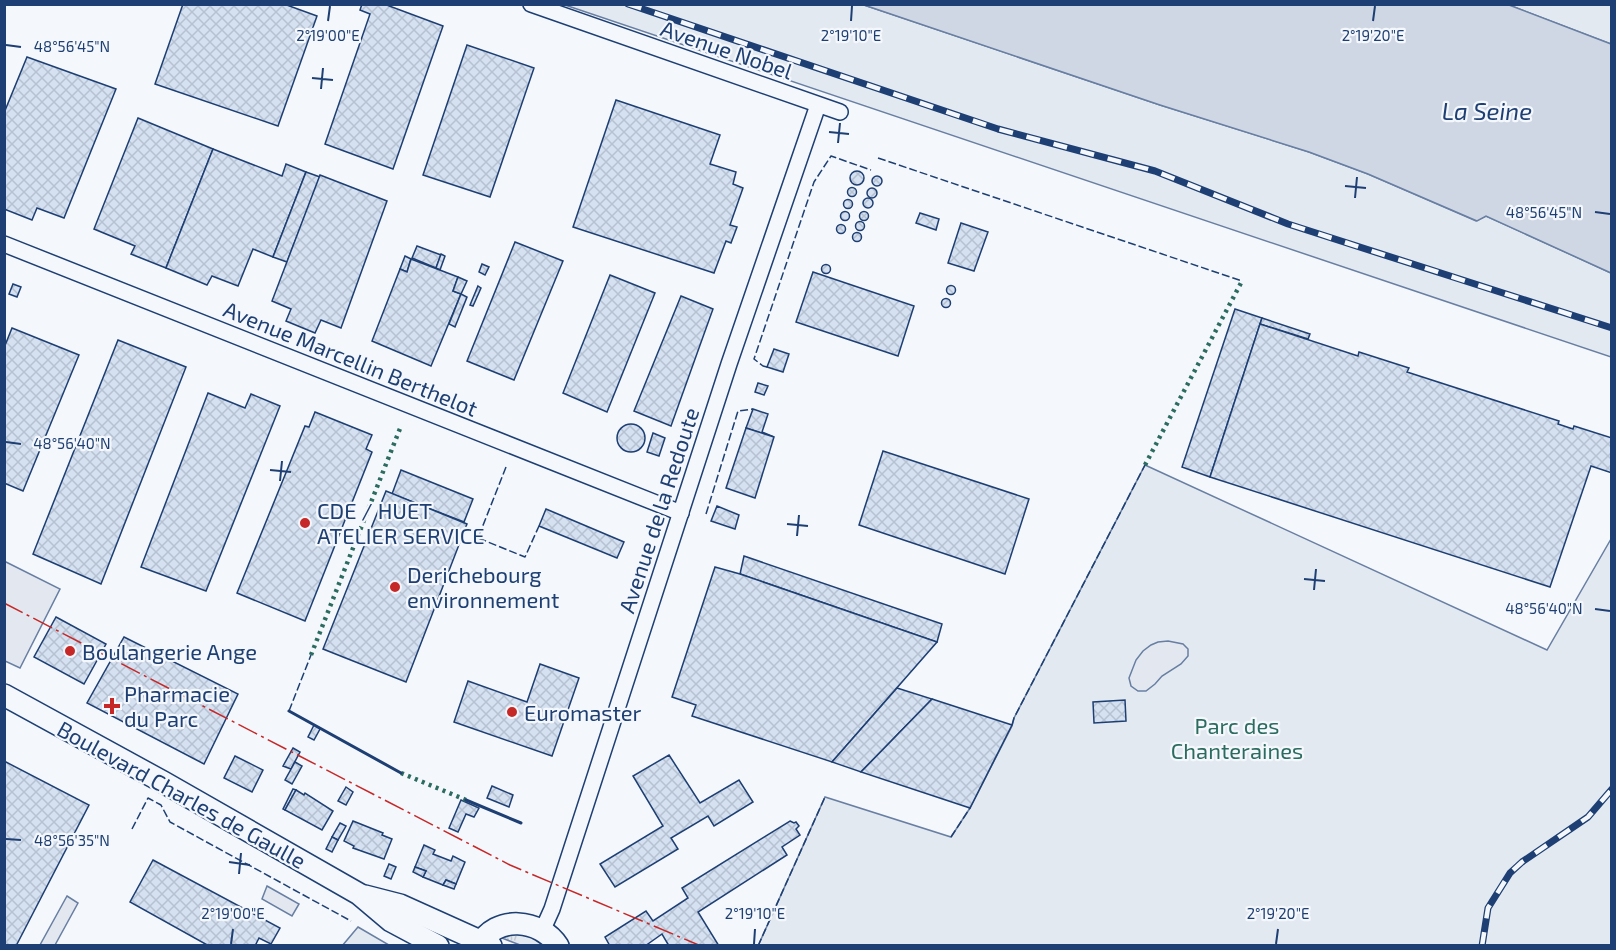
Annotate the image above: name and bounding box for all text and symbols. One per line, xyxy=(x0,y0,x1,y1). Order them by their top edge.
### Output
street label: Avenue Nobel xyxy=(658,14,797,84)
text: 2°19'00"E xyxy=(296,26,360,44)
text: 2°19'10"E xyxy=(821,26,881,44)
text: 2°19'20"E xyxy=(1342,26,1404,44)
text: 48°56'45"N xyxy=(34,37,110,55)
water label: La Seine xyxy=(1442,96,1532,125)
text: 48°56'45"N xyxy=(1506,203,1582,221)
street label: Avenue Marcellin Berthelot xyxy=(220,295,482,421)
street label: Avenue de la Redoute xyxy=(612,404,704,616)
text: 48°56'40"N xyxy=(33,434,111,452)
place label: CDE / HUET ATELIER SERVICE xyxy=(317,497,485,548)
marker: CDE / HUET ATELIER SERVICE xyxy=(298,516,312,530)
place label: Derichebourg environnement xyxy=(407,561,559,612)
marker: Derichebourg environnement xyxy=(388,580,402,594)
text: 48°56'40"N xyxy=(1505,599,1583,617)
place label: Boulangerie Ange xyxy=(82,638,257,664)
marker: Boulangerie Ange xyxy=(63,644,77,658)
place label: Pharmacie du Parc xyxy=(124,680,230,731)
marker: Pharmacie du Parc xyxy=(105,699,119,713)
place label: Euromaster xyxy=(524,699,642,725)
marker: Euromaster xyxy=(505,705,519,719)
park label: Parc des Chanteraines xyxy=(1171,712,1303,763)
street label: Boulevard Charles de Gaulle xyxy=(53,715,311,873)
text: 48°56'35"N xyxy=(34,831,110,849)
text: 2°19'00"E xyxy=(201,904,265,922)
text: 2°19'10"E xyxy=(725,904,785,922)
text: 2°19'20"E xyxy=(1247,904,1309,922)

